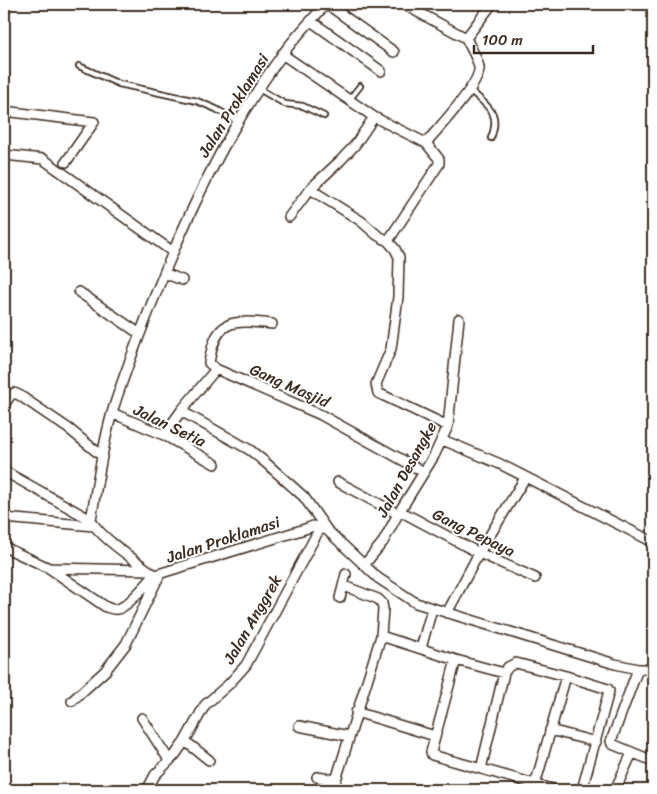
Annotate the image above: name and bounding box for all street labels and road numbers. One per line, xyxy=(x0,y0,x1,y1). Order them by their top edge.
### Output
street label: Jalan Proklamasi xyxy=(189,47,277,164)
street label: Gang Masjid xyxy=(245,355,336,417)
street label: Jalan Setia xyxy=(128,395,212,456)
street label: Jalan Desangke xyxy=(368,416,445,524)
street label: Gang Pepaya xyxy=(427,500,520,565)
street label: Jalan Proklamasi xyxy=(162,507,284,572)
street label: Jalan Anggrek xyxy=(214,568,290,670)

